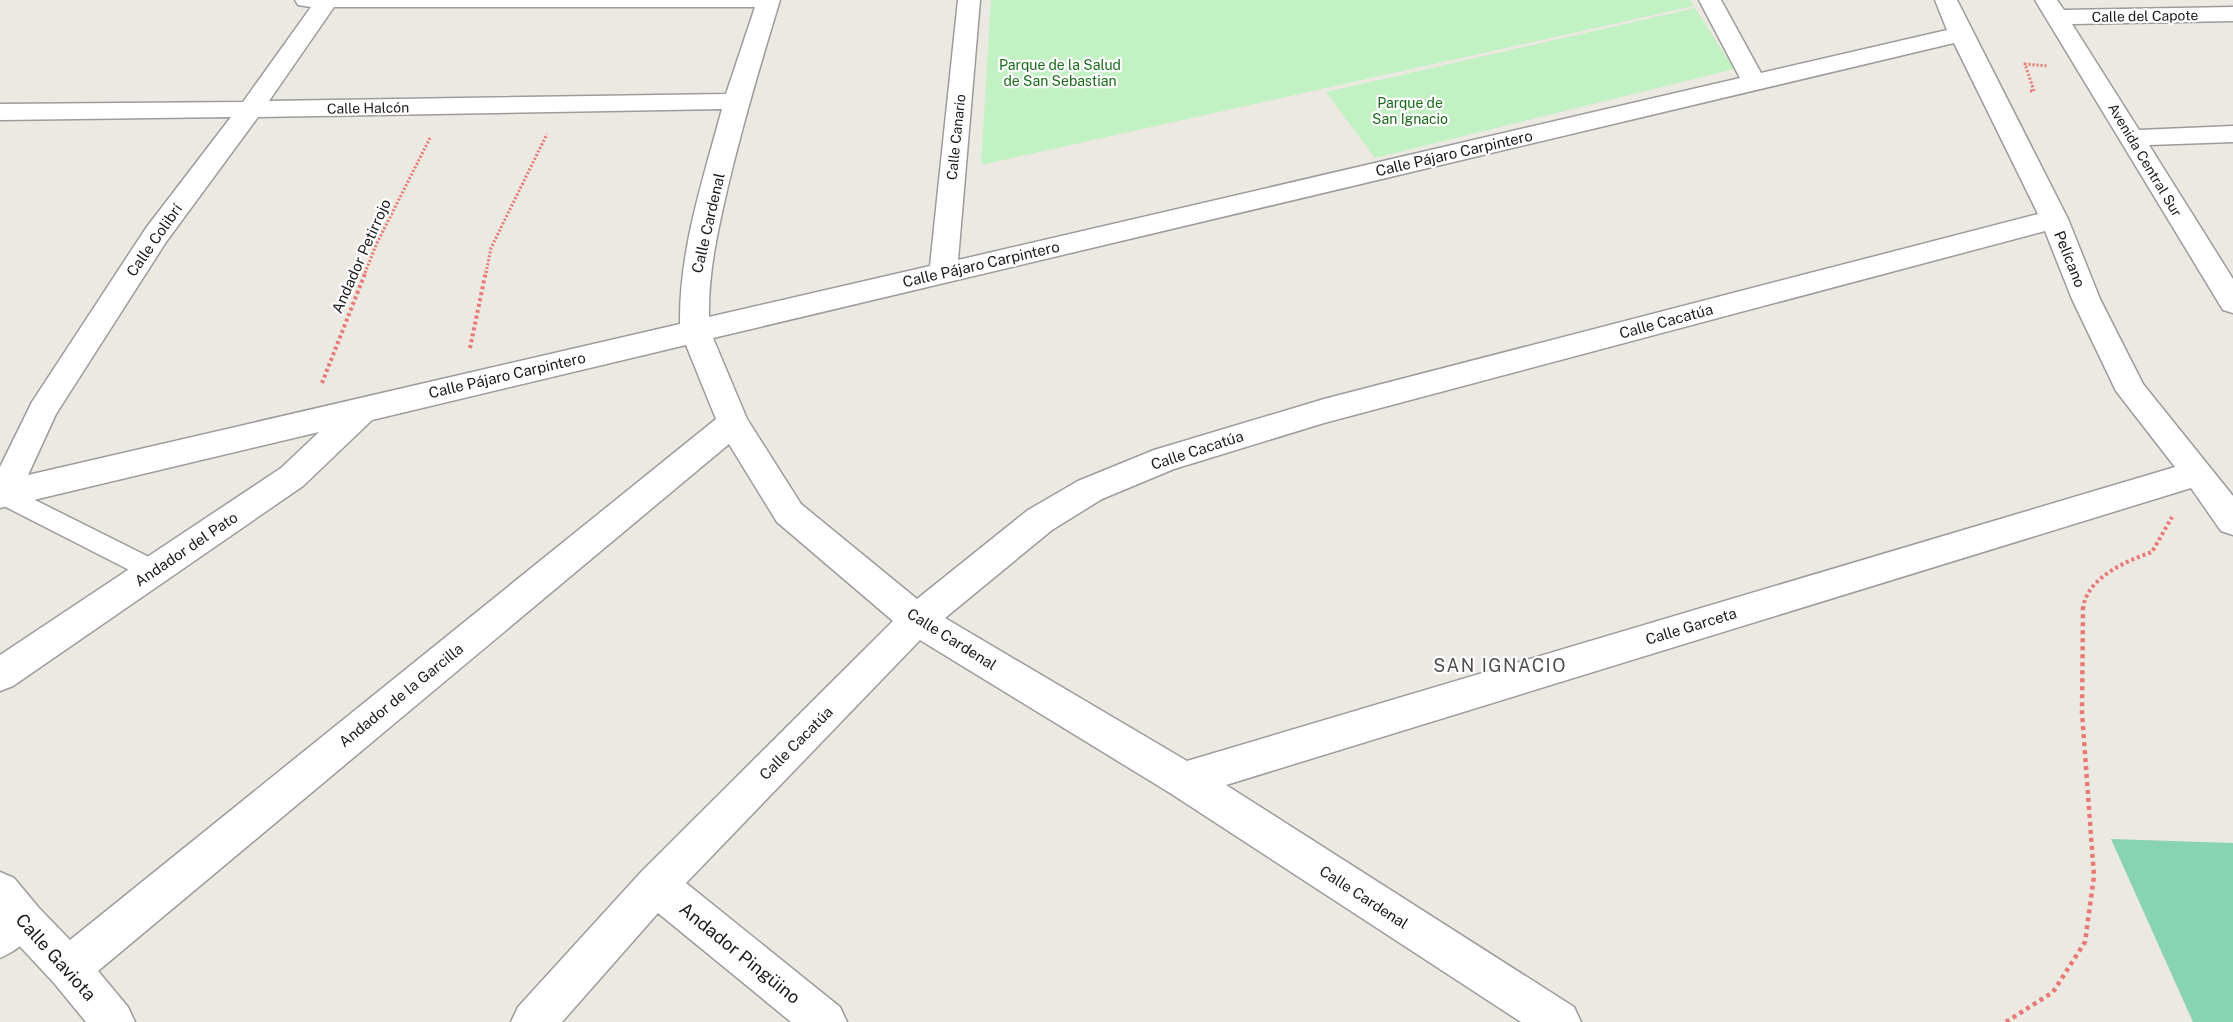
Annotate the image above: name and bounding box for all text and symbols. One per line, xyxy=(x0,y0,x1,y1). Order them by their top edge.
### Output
street label: Calle del Capote xyxy=(2092,7,2198,25)
park label: Parque de la Salud de San Sebastian xyxy=(999,57,1121,89)
street label: Calle Canario xyxy=(944,93,968,181)
park label: Parque de San Ignacio xyxy=(1372,95,1448,127)
street label: Calle Halcón xyxy=(327,99,409,117)
street label: Avenida Central Sur xyxy=(2105,100,2185,220)
street label: Calle Pájaro Carpintero xyxy=(1374,127,1534,179)
street label: Calle Cardenal xyxy=(688,171,728,275)
street label: Andador Petirrojo xyxy=(328,196,394,316)
street label: Calle Colibrí xyxy=(123,200,185,280)
street label: Pelícano xyxy=(2051,228,2089,290)
street label: Calle Pájaro Carpintero xyxy=(901,238,1061,290)
street label: Calle Cacatúa xyxy=(1617,300,1715,342)
street label: Calle Pájaro Carpintero xyxy=(427,349,587,401)
street label: Calle Cacatúa xyxy=(1149,427,1245,473)
street label: Andador del Pato xyxy=(131,508,241,590)
street label: Calle Garceta xyxy=(1643,604,1739,648)
street label: Calle Cardenal xyxy=(904,605,1000,673)
street label: Andador de la Garcilla xyxy=(336,640,466,750)
district label: SAN IGNACIO xyxy=(1433,655,1567,676)
street label: Calle Cacatúa xyxy=(756,703,836,783)
street label: Calle Cardenal xyxy=(1317,862,1411,932)
street label: Andador Pingüino xyxy=(675,898,805,1008)
street label: Calle Gaviota xyxy=(11,909,101,1005)

